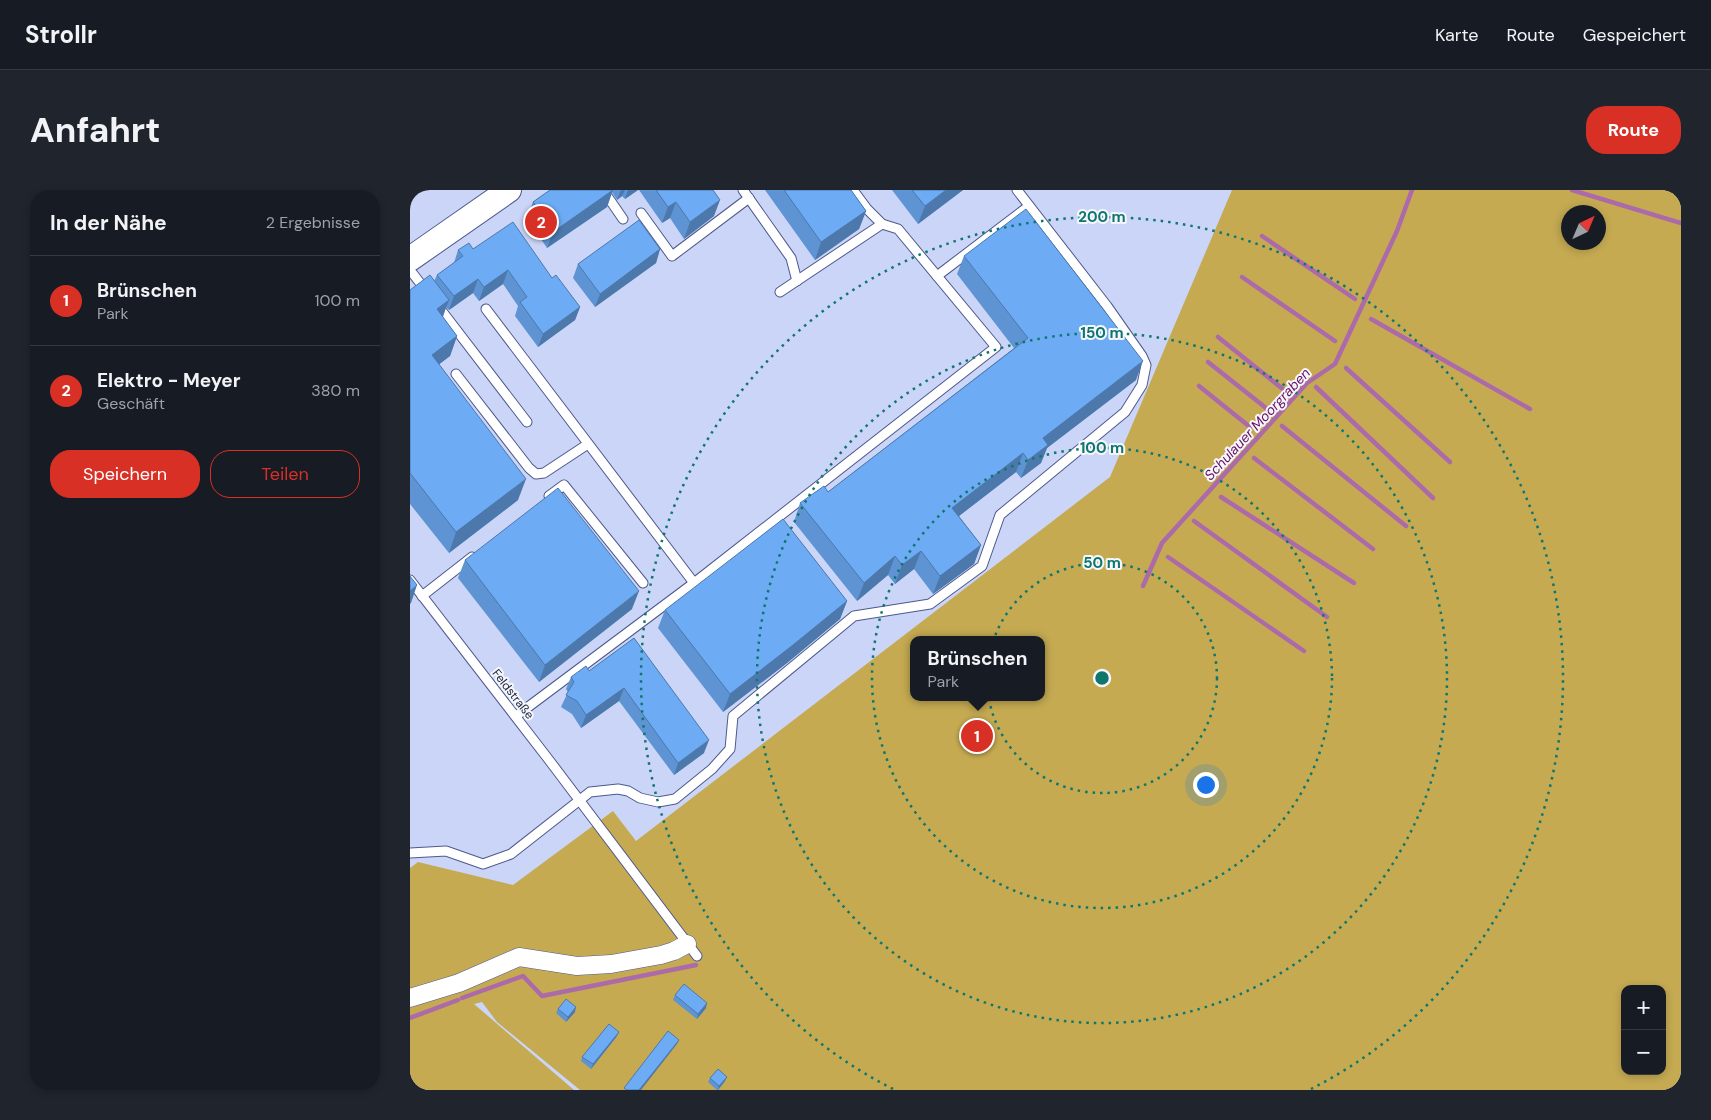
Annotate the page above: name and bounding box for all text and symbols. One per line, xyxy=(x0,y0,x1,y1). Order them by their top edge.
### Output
text: Strollr xyxy=(25,19,97,50)
text: Karte xyxy=(1435,23,1479,47)
text: Route xyxy=(1507,23,1555,47)
text: Gespeichert xyxy=(1583,23,1686,47)
button: Route xyxy=(1586,106,1681,154)
text: Anfahrt xyxy=(30,107,160,153)
pin: 2 xyxy=(525,203,557,241)
north arrow xyxy=(1561,205,1606,250)
text: 200 m xyxy=(1078,207,1126,227)
text: In der Nähe xyxy=(50,209,167,237)
text: 2 Ergebnisse xyxy=(266,212,360,233)
text: Brünschen xyxy=(97,278,197,303)
text: 1 xyxy=(63,290,69,311)
text: 100 m xyxy=(315,290,360,311)
text: Park xyxy=(97,303,129,324)
text: 150 m xyxy=(1081,323,1124,343)
water label: Schulauer Moorgraben xyxy=(1200,364,1314,484)
text: Elektro - Meyer xyxy=(97,368,241,393)
text: 2 xyxy=(61,380,71,401)
text: 380 m xyxy=(311,380,360,401)
text: Geschäft xyxy=(97,393,165,414)
text: 100 m xyxy=(1080,438,1124,458)
button: Speichern xyxy=(50,450,200,498)
button: Teilen xyxy=(210,450,360,498)
text: 50 m xyxy=(1083,553,1121,573)
popup xyxy=(910,636,1045,701)
text: Brünschen xyxy=(928,646,1027,671)
street label: Feldstraße xyxy=(488,666,538,722)
centre of rings xyxy=(1093,669,1111,687)
text: Park xyxy=(928,671,959,692)
pin: 1 xyxy=(961,717,993,755)
your location xyxy=(1193,772,1219,798)
map controls xyxy=(1621,985,1666,1075)
button: + xyxy=(1621,985,1666,1030)
button: − xyxy=(1621,1030,1666,1075)

